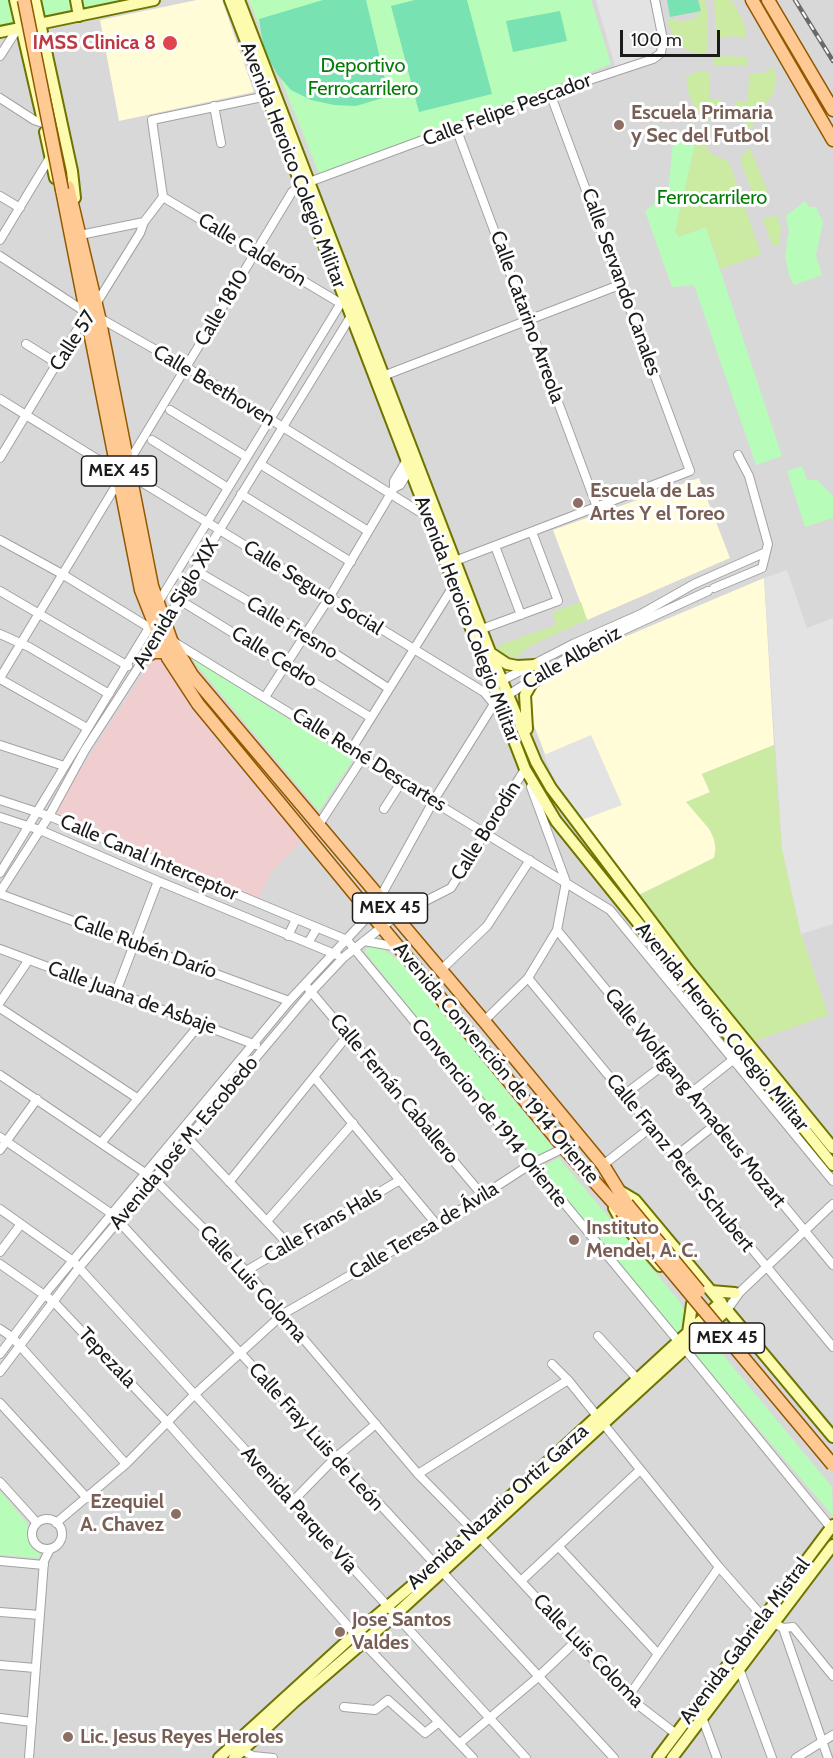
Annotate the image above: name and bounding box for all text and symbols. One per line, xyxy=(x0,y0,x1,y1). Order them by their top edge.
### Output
scale bar xyxy=(623,18,724,56)
text: 100 m xyxy=(631,29,682,51)
place label: IMSS Clinica 8 xyxy=(32,31,156,55)
marker: IMSS Clinica 8 xyxy=(161,34,179,52)
street label: Avenida Heroico Colegio Militar xyxy=(235,38,351,292)
park label: Deportivo Ferrocarrilero xyxy=(308,54,418,101)
street label: Calle Felipe Pescador xyxy=(420,68,594,152)
place label: Escuela Primaria y Sec del Futbol xyxy=(631,101,773,148)
marker: Escuela Primaria y Sec del Futbol xyxy=(612,118,626,132)
street label: Calle Servando Canales xyxy=(576,185,666,379)
park label: Ferrocarrilero xyxy=(657,186,767,210)
street label: Calle Calderón xyxy=(193,208,311,292)
street label: Calle Catarino Arreola xyxy=(485,228,569,406)
street label: Calle 1810 xyxy=(190,265,254,351)
street label: Calle 57 xyxy=(45,306,101,376)
street label: Calle Beethoven xyxy=(149,340,279,432)
road number: MEX 45 xyxy=(82,456,156,486)
place label: Escuela de Las Artes Y el Toreo xyxy=(590,479,725,526)
street label: Avenida Heroico Colegio Militar xyxy=(409,492,525,746)
marker: Escuela de Las Artes Y el Toreo xyxy=(571,496,585,510)
street label: Avenida Siglo XIX xyxy=(128,535,224,673)
street label: Calle Seguro Social xyxy=(239,535,387,641)
street label: Calle Fresno xyxy=(242,591,342,665)
street label: Calle Cedro xyxy=(227,621,321,693)
street label: Calle Albéniz xyxy=(518,621,626,695)
street label: Calle René Descartes xyxy=(288,703,450,817)
street label: Calle Borodín xyxy=(446,777,526,885)
street label: Calle Canal Interceptor xyxy=(56,810,242,906)
road number: MEX 45 xyxy=(352,893,428,923)
street label: Calle Rubén Darío xyxy=(70,910,220,984)
street label: Avenida Heroico Colegio Militar xyxy=(630,918,814,1136)
street label: Avenida Convención de 1914 Oriente xyxy=(388,938,604,1188)
street label: Calle Juana de Asbaje xyxy=(44,956,220,1040)
street label: Calle Wolfgang Amadeus Mozart xyxy=(599,984,791,1212)
street label: Calle Fernán Caballero xyxy=(324,1009,464,1169)
street label: Convencion de 1914 Oriente xyxy=(406,1014,572,1212)
street label: Avenida José M. Escobedo xyxy=(105,1052,263,1234)
street label: Calle Franz Peter Schubert xyxy=(601,1069,759,1257)
street label: Calle Teresa de Ávila xyxy=(345,1177,503,1285)
street label: Calle Frans Hals xyxy=(260,1182,386,1268)
place label: Instituto Mendel, A. C. xyxy=(586,1216,698,1263)
street label: Calle Luis Coloma xyxy=(194,1221,312,1347)
marker: Instituto Mendel, A. C. xyxy=(567,1233,581,1247)
street label: Tepezala xyxy=(73,1323,141,1393)
road number: MEX 45 xyxy=(690,1323,764,1353)
street label: Calle Fray Luis de León xyxy=(243,1358,389,1516)
street label: Avenida Nazario Ortiz Garza xyxy=(402,1419,594,1595)
street label: Avenida Parque Vía xyxy=(236,1442,362,1578)
place label: Ezequiel A. Chavez xyxy=(80,1490,164,1537)
marker: Ezequiel A. Chavez xyxy=(169,1507,183,1521)
street label: Avenida Gabriela Mistral xyxy=(675,1553,815,1729)
street label: Calle Luis Coloma xyxy=(528,1589,648,1713)
place label: Jose Santos Valdes xyxy=(352,1608,451,1655)
marker: Jose Santos Valdes xyxy=(333,1625,347,1639)
place label: Lic. Jesus Reyes Heroles xyxy=(80,1725,283,1749)
marker: Lic. Jesus Reyes Heroles xyxy=(61,1730,75,1744)

